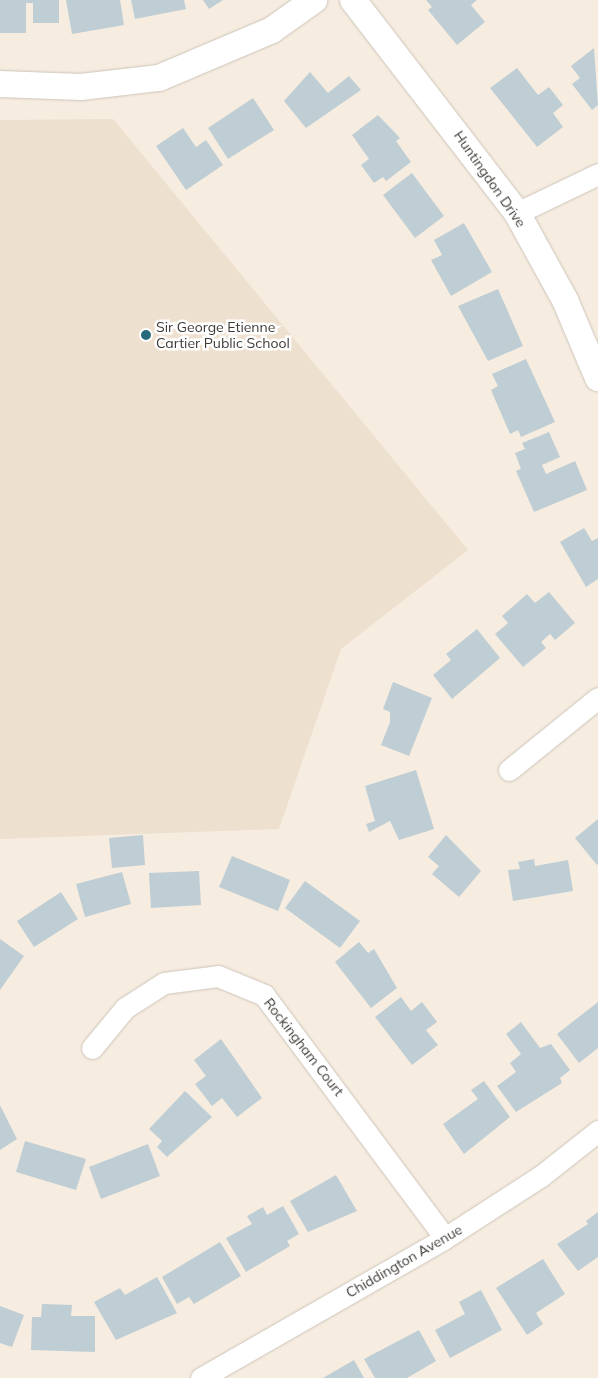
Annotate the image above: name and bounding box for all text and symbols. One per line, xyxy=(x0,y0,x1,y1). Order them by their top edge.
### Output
street label: Huntingdon Drive xyxy=(450,128,530,230)
place label: Sir George Etienne Cartier Public School xyxy=(156,319,290,352)
marker: Sir George Etienne Cartier Public School xyxy=(140,329,152,341)
street label: Rockingham Court xyxy=(261,995,347,1099)
street label: Chiddington Avenue xyxy=(343,1221,465,1301)

